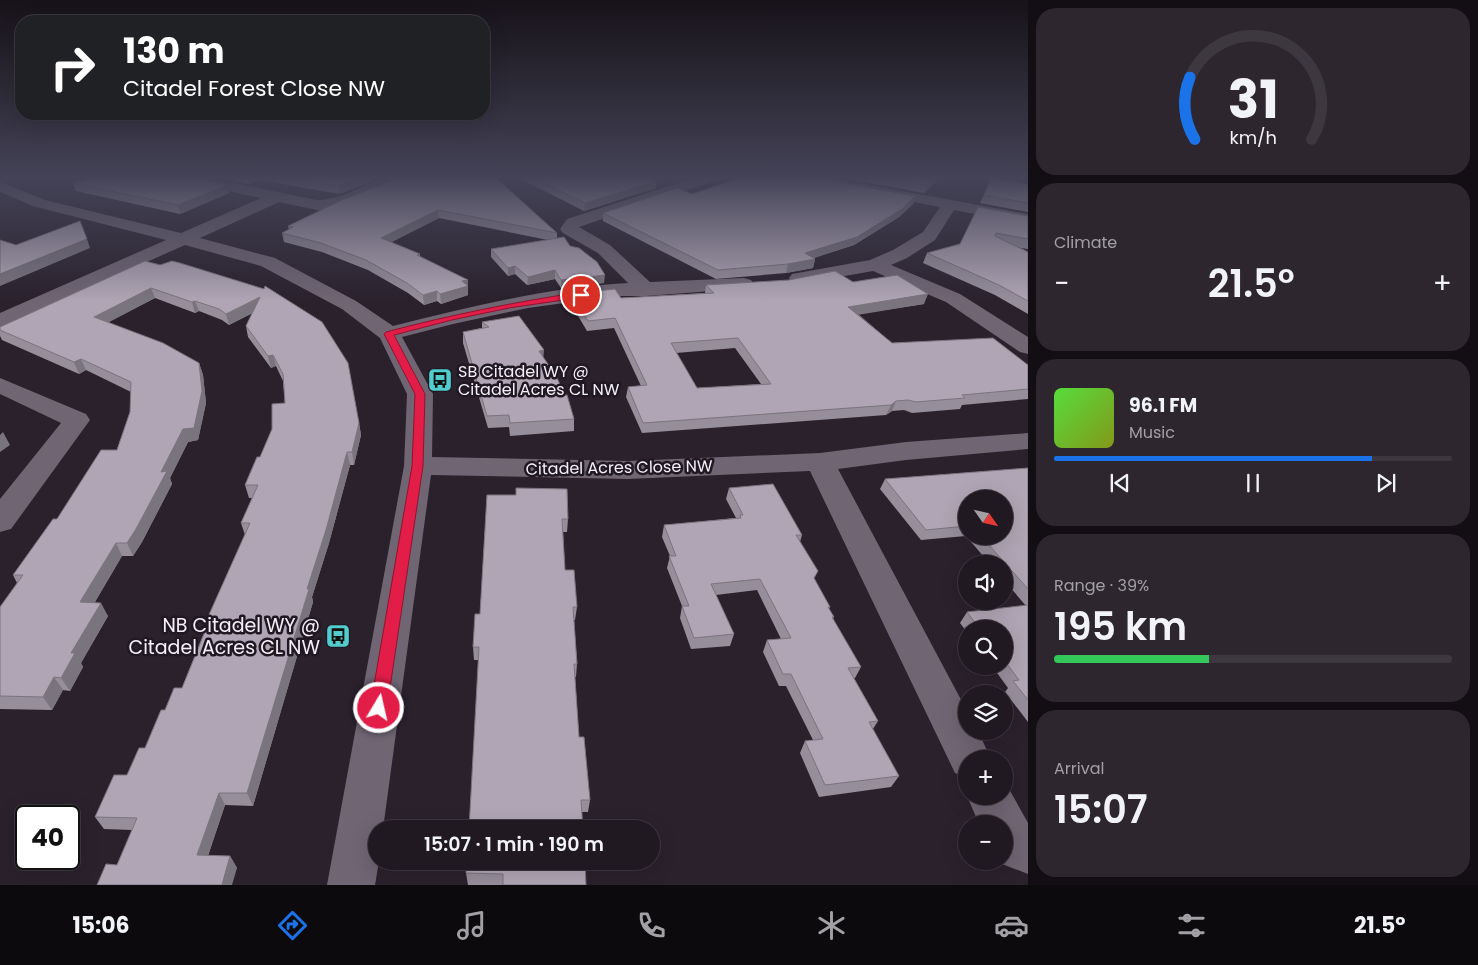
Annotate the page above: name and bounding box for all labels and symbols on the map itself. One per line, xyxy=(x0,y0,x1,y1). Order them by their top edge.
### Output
pin xyxy=(560,274,602,316)
place label: SB Citadel WY @ Citadel Acres CL NW xyxy=(458,360,620,401)
bus stop icon: SB Citadel WY @ Citadel Acres CL NW xyxy=(427,367,453,393)
street label: Citadel Acres Close NW xyxy=(525,454,713,481)
north arrow xyxy=(958,490,1012,545)
place label: NB Citadel WY @ Citadel Acres CL NW xyxy=(128,612,320,661)
bus stop icon: NB Citadel WY @ Citadel Acres CL NW xyxy=(325,623,351,649)
position arrow xyxy=(352,681,404,733)
speed limit sign: 40 xyxy=(15,805,80,870)

